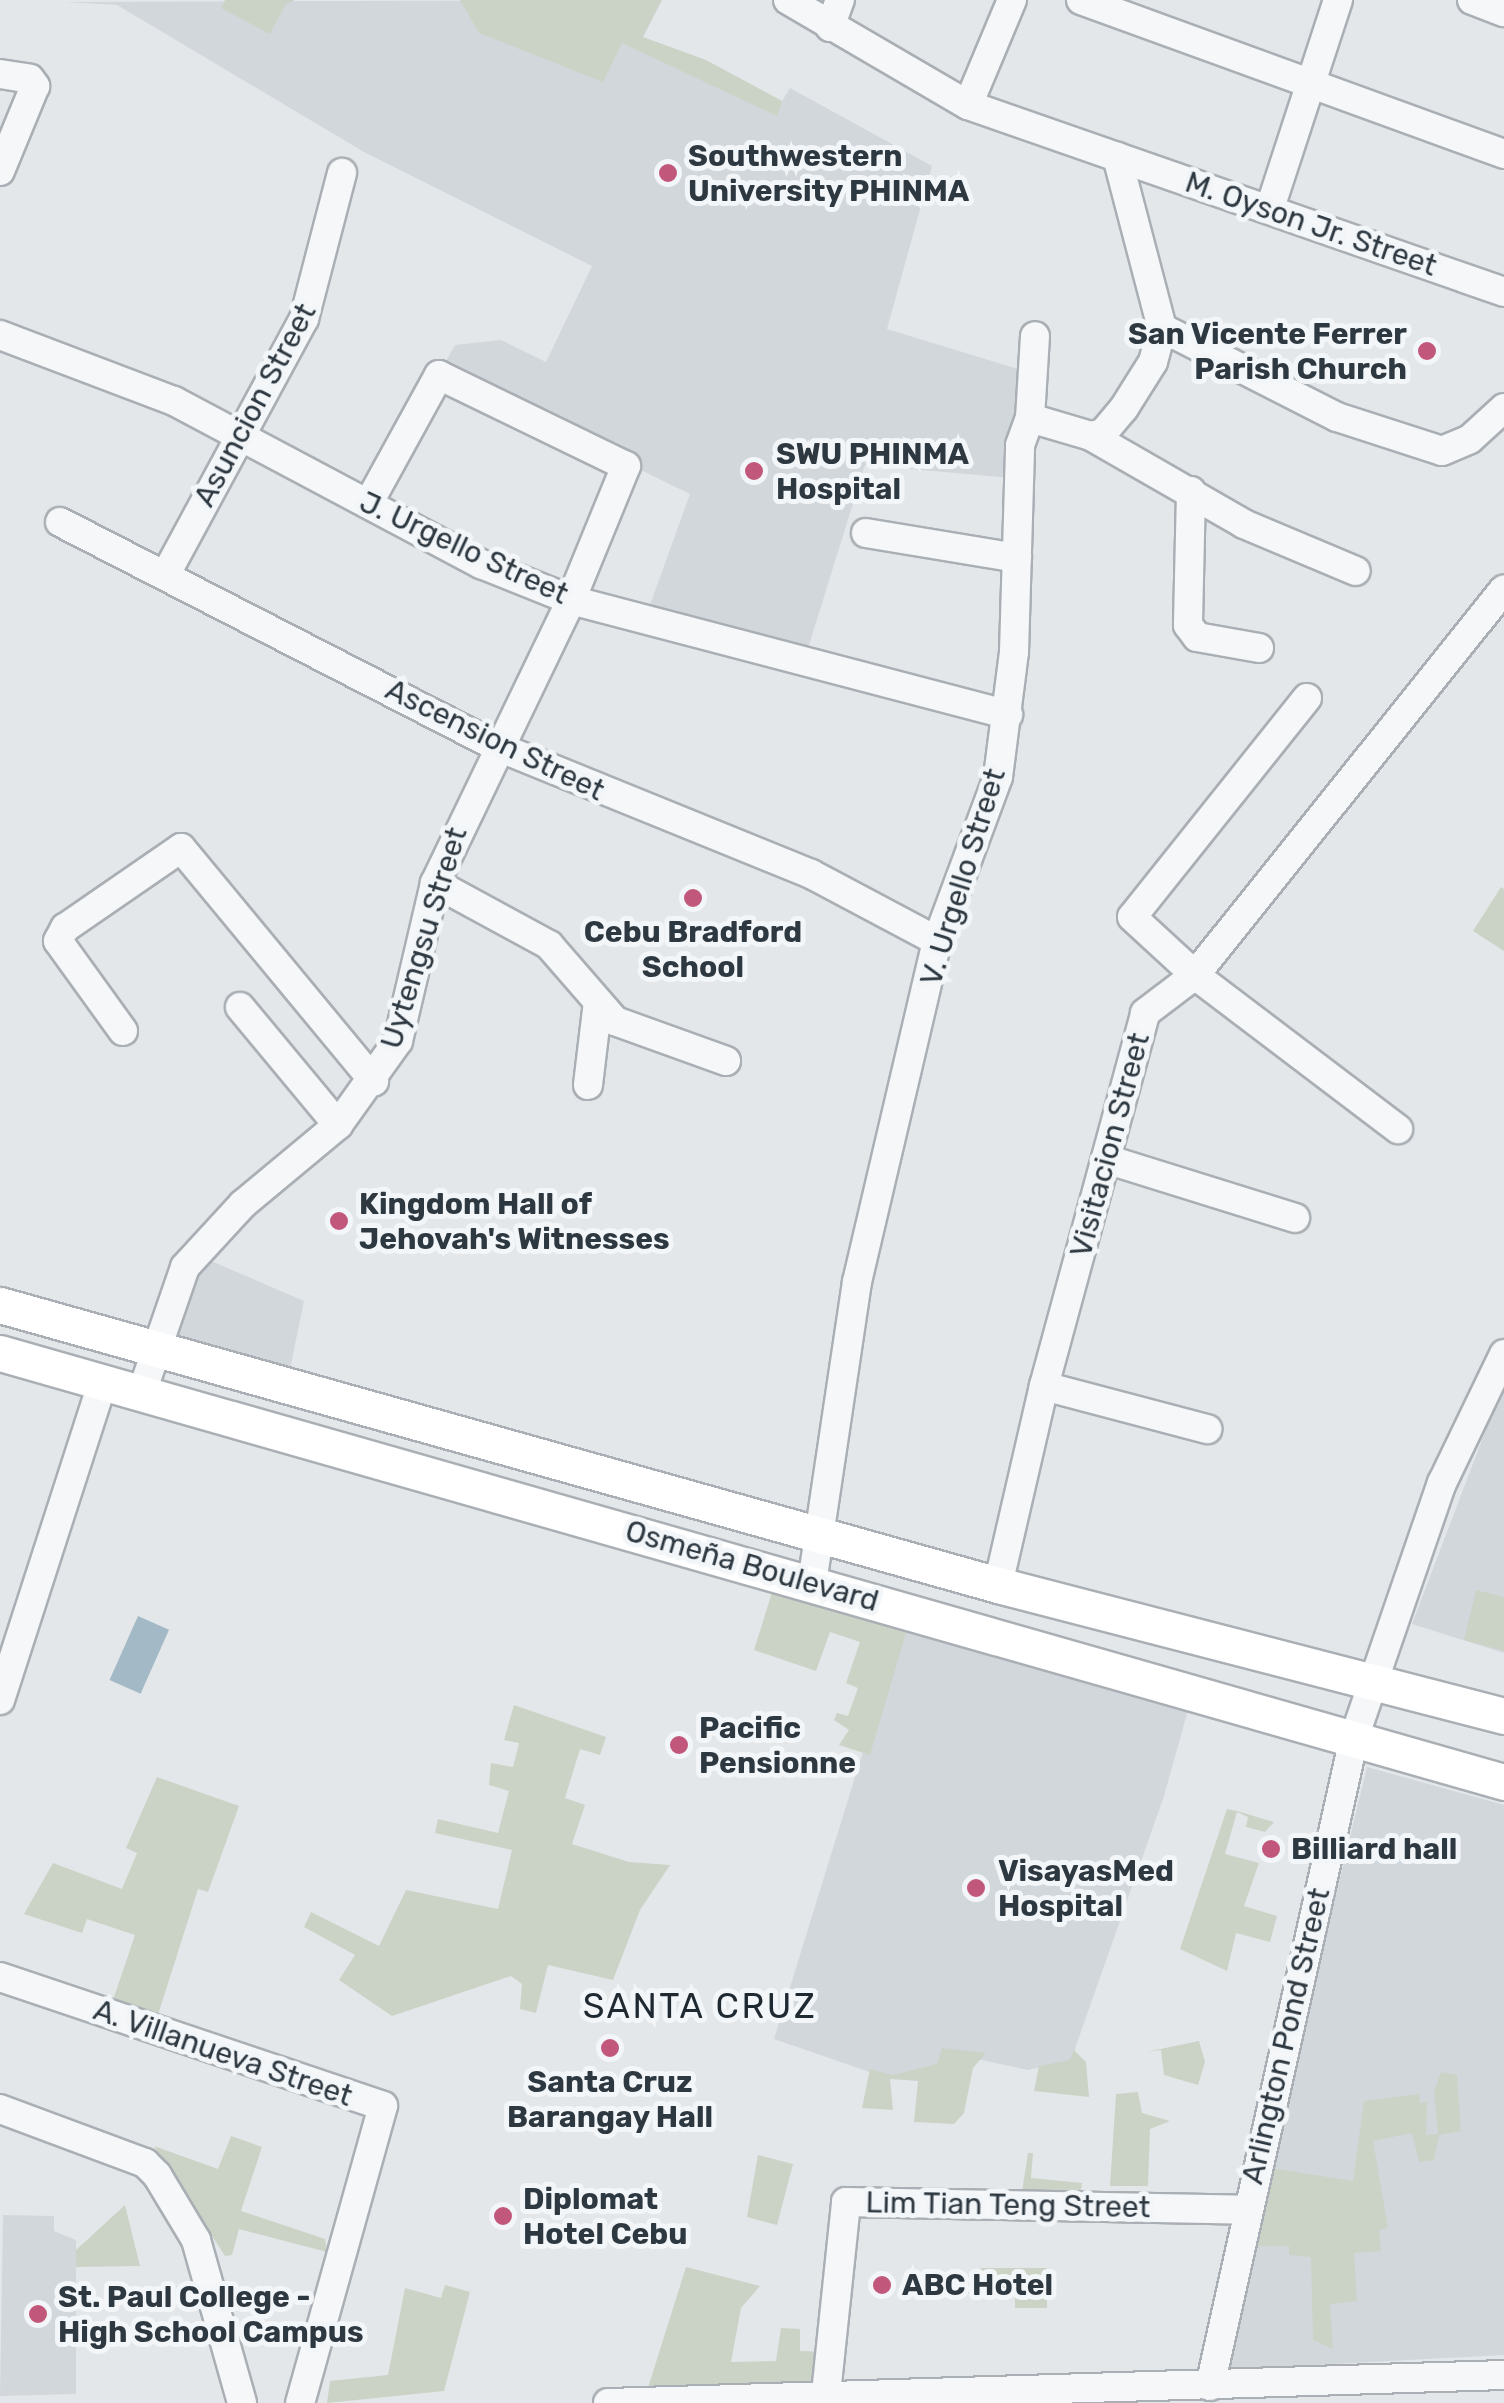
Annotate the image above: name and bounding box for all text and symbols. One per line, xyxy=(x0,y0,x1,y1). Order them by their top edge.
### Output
place label: Southwestern University PHINMA xyxy=(688,138,970,208)
marker: Southwestern University PHINMA xyxy=(657,162,679,184)
street label: M. Oyson Jr. Street xyxy=(1181,164,1441,284)
street label: Asuncion Street xyxy=(186,297,324,513)
place label: San Vicente Ferrer Parish Church xyxy=(1127,316,1407,386)
marker: San Vicente Ferrer Parish Church xyxy=(1416,340,1438,362)
place label: SWU PHINMA Hospital xyxy=(776,436,969,506)
marker: SWU PHINMA Hospital xyxy=(741,458,767,484)
street label: J. Urgello Street xyxy=(354,484,574,612)
street label: Ascension Street xyxy=(380,671,610,809)
street label: V. Urgello Street xyxy=(913,764,1013,990)
street label: Uytengsu Street xyxy=(373,823,475,1053)
marker: Cebu Bradford School xyxy=(682,887,704,909)
place label: Cebu Bradford School xyxy=(584,914,802,984)
street label: Visitacion Street xyxy=(1063,1029,1157,1261)
place label: Kingdom Hall of Jehovah's Witnesses xyxy=(359,1186,670,1256)
marker: Kingdom Hall of Jehovah's Witnesses xyxy=(328,1210,350,1232)
street label: Osmeña Boulevard xyxy=(621,1513,883,1619)
place label: Pacific Pensionne xyxy=(699,1710,856,1780)
marker: Pacific Pensionne xyxy=(668,1734,690,1756)
place label: Billiard hall xyxy=(1291,1831,1457,1867)
marker: Billiard hall xyxy=(1260,1838,1282,1860)
place label: VisayasMed Hospital xyxy=(998,1853,1174,1924)
marker: VisayasMed Hospital xyxy=(963,1875,989,1901)
street label: Arlington Pond Street xyxy=(1234,1884,1338,2188)
district label: SANTA CRUZ xyxy=(582,1985,818,2027)
street label: A. Villanueva Street xyxy=(88,1992,358,2114)
marker: Santa Cruz Barangay Hall xyxy=(599,2037,621,2059)
place label: Santa Cruz Barangay Hall xyxy=(507,2064,713,2134)
place label: Diplomat Hotel Cebu xyxy=(523,2181,687,2252)
street label: Lim Tian Teng Street xyxy=(865,2185,1151,2225)
marker: Diplomat Hotel Cebu xyxy=(492,2205,514,2227)
place label: ABC Hotel xyxy=(902,2267,1053,2303)
marker: ABC Hotel xyxy=(871,2274,893,2296)
place label: St. Paul College - High School Campus xyxy=(58,2279,364,2350)
marker: St. Paul College - High School Campus xyxy=(27,2303,49,2325)

